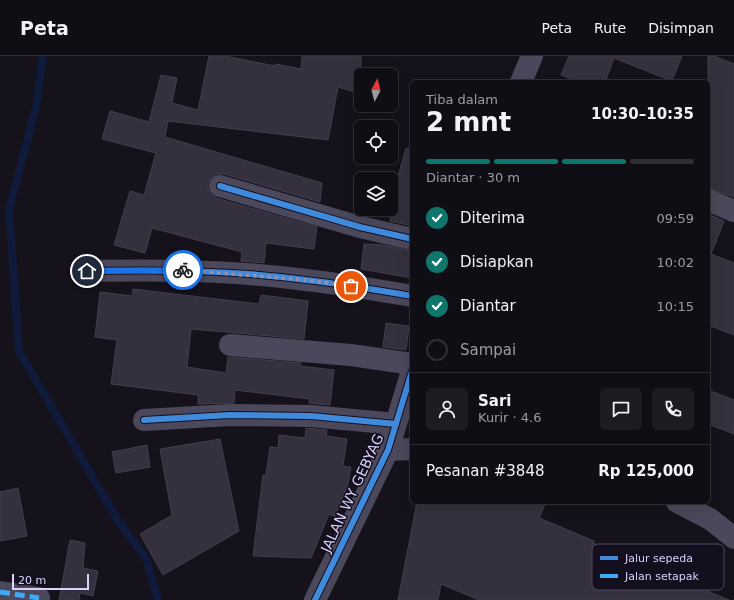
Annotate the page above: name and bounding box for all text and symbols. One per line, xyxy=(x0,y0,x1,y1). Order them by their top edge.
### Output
text: Peta xyxy=(20,17,69,39)
text: Peta xyxy=(541,20,572,36)
text: Rute xyxy=(594,20,626,36)
text: Disimpan xyxy=(648,20,714,36)
north arrow xyxy=(354,68,398,112)
map controls xyxy=(354,68,398,216)
text: Tiba dalam xyxy=(426,92,498,107)
text: 10:30–10:35 xyxy=(591,105,694,123)
text: 2 mnt xyxy=(426,107,511,137)
button: locate xyxy=(354,120,398,164)
text: Diantar · 30 m xyxy=(426,170,520,185)
button: layers xyxy=(354,172,398,216)
icon: check xyxy=(426,207,448,229)
text: Diterima xyxy=(460,209,525,227)
text: 09:59 xyxy=(657,211,694,226)
courier xyxy=(163,250,203,290)
icon: check xyxy=(426,251,448,273)
text: Disiapkan xyxy=(460,253,534,271)
pin xyxy=(70,254,104,288)
text: 10:02 xyxy=(657,255,694,270)
icon: bike xyxy=(172,259,194,281)
icon: home xyxy=(76,260,98,282)
pin xyxy=(334,269,368,303)
icon: bag xyxy=(340,275,362,297)
icon: check xyxy=(426,295,448,317)
text: Diantar xyxy=(460,297,516,315)
text: 10:15 xyxy=(657,299,694,314)
text: Sampai xyxy=(460,341,516,359)
button: person xyxy=(426,388,468,430)
button: chat xyxy=(600,388,642,430)
button: phone xyxy=(652,388,694,430)
text: Sari xyxy=(478,392,511,410)
text: Kurir · 4.6 xyxy=(478,410,542,425)
street label: JALAN WY GEBYAG xyxy=(317,431,387,556)
text: Pesanan #3848 xyxy=(426,462,544,480)
text: Rp 125,000 xyxy=(598,462,694,480)
legend xyxy=(592,544,724,590)
text: Jalur sepeda xyxy=(624,552,693,565)
text: Jalan setapak xyxy=(624,570,700,583)
scale bar xyxy=(12,572,89,591)
text: 20 m xyxy=(18,574,46,587)

